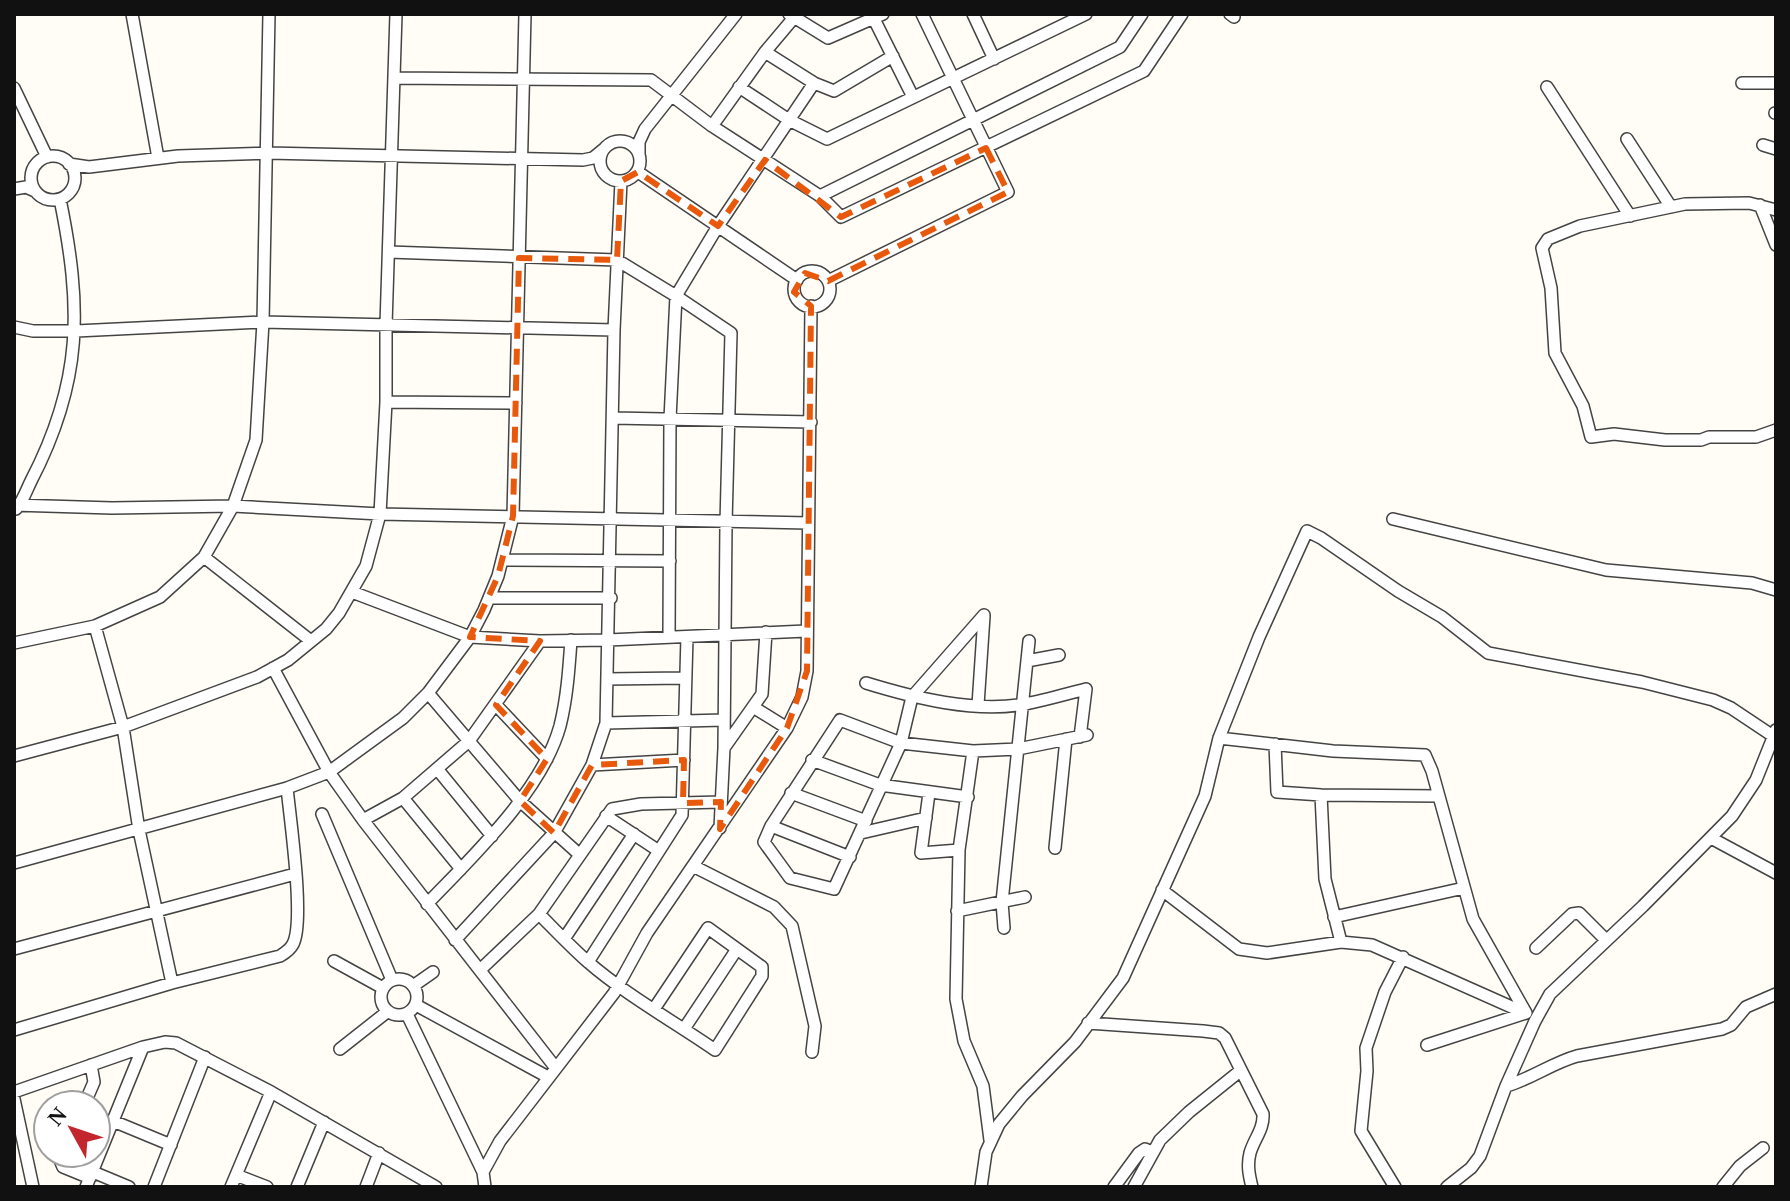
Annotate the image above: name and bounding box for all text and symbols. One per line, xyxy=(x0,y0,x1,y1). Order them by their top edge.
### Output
north arrow xyxy=(32,1089,112,1169)
text: N xyxy=(42,1102,72,1131)

